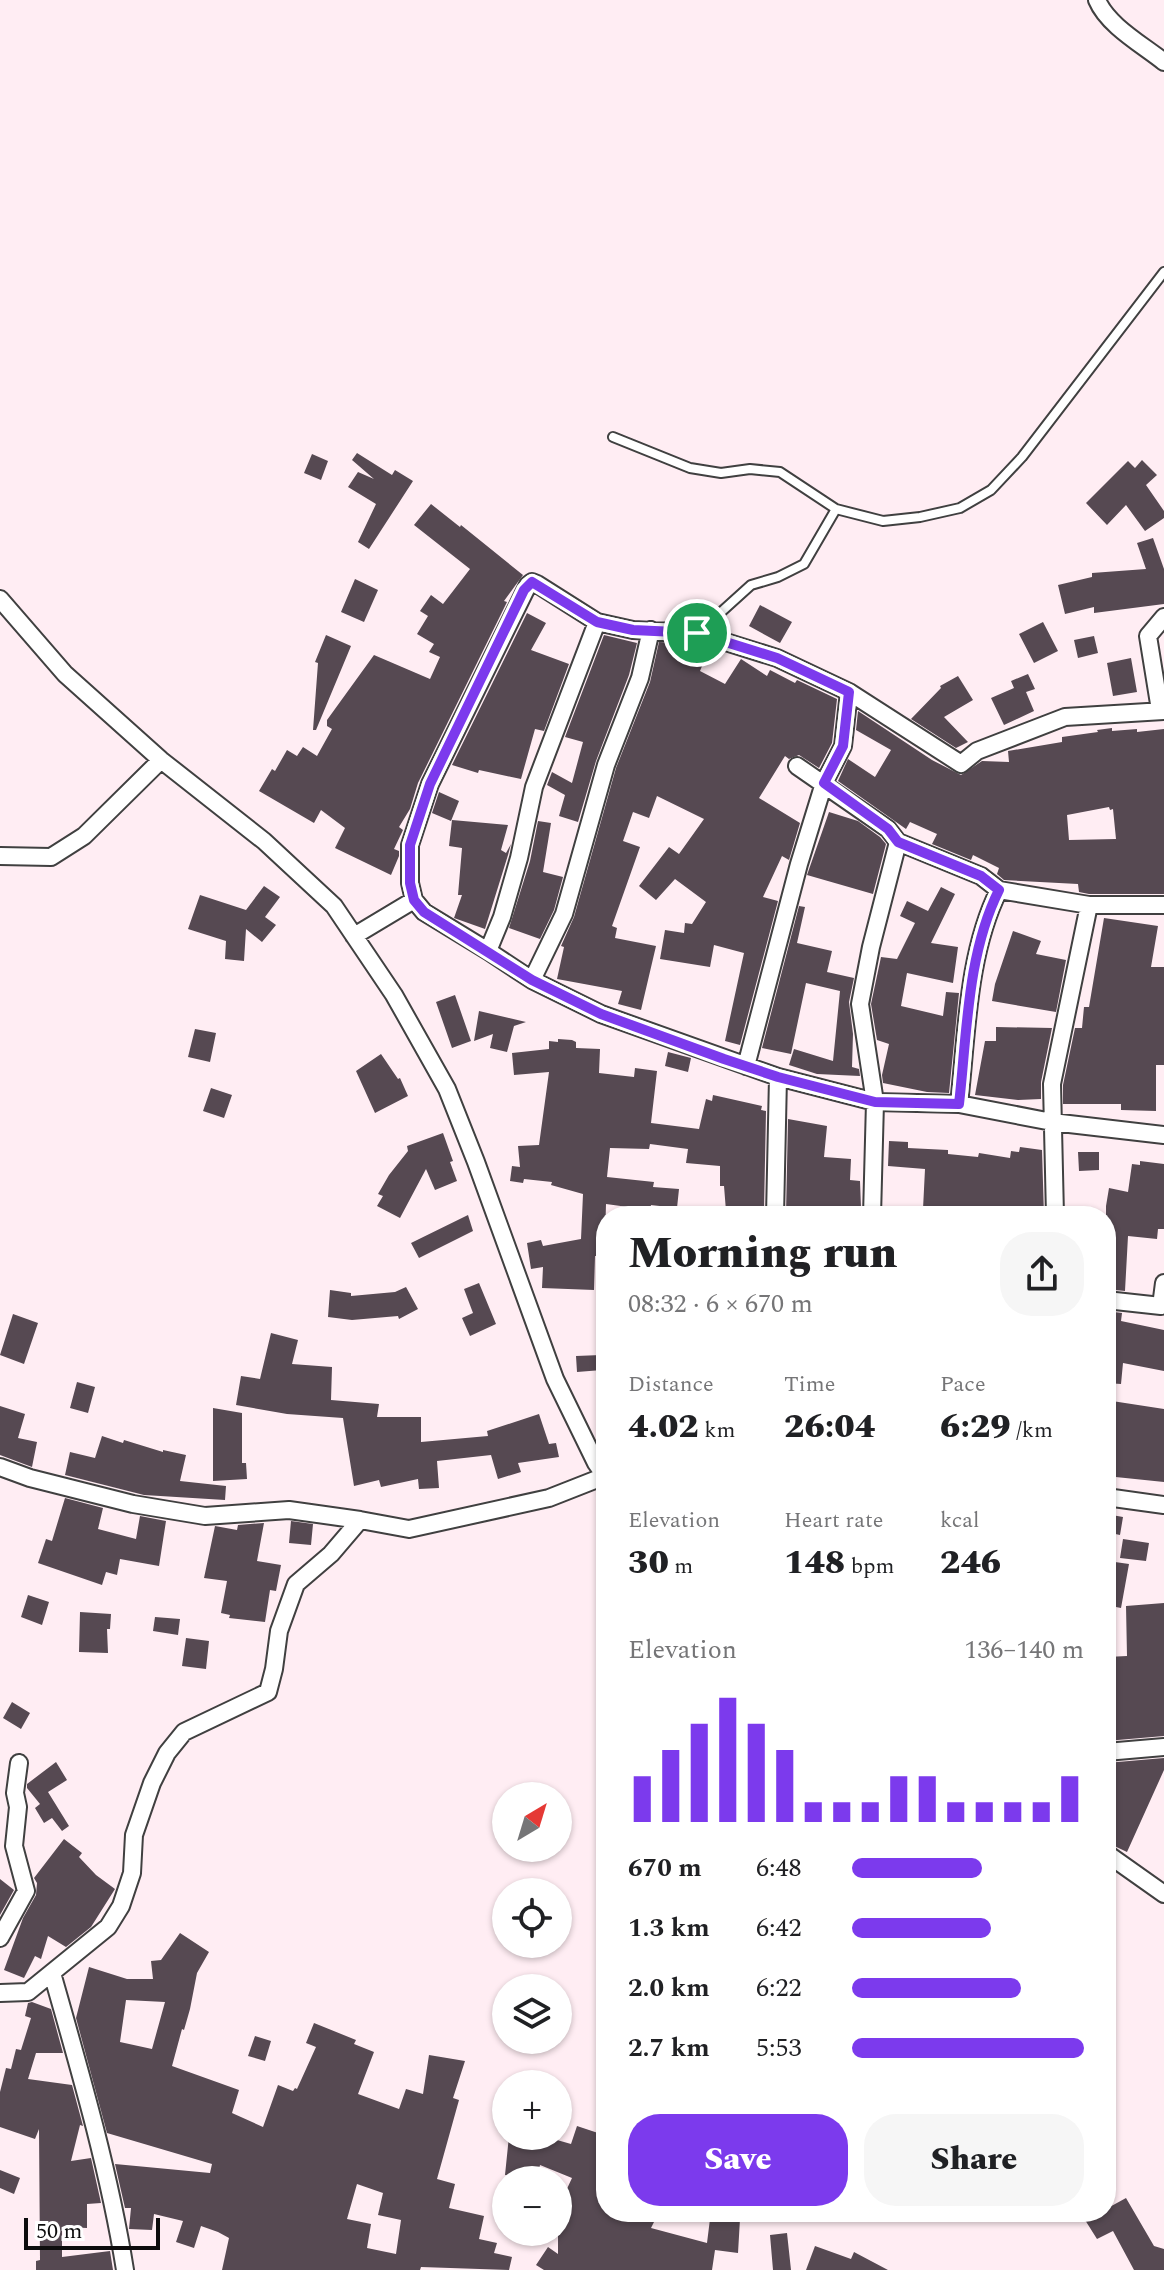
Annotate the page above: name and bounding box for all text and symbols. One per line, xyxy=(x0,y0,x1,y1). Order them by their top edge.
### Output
pin xyxy=(663,599,731,667)
icon: arrive xyxy=(675,611,719,655)
text: Morning run xyxy=(628,1220,897,1287)
button: share xyxy=(1000,1232,1084,1316)
text: 08:32 · 6 × 670 m xyxy=(628,1284,813,1324)
text: Distance xyxy=(628,1368,714,1401)
text: Time xyxy=(784,1368,835,1401)
text: Pace xyxy=(940,1368,986,1401)
text: 4.02 xyxy=(628,1401,699,1453)
text: 26:04 xyxy=(784,1401,875,1453)
text: 6:29 xyxy=(940,1401,1011,1453)
text: km xyxy=(699,1414,735,1447)
text: /km xyxy=(1011,1414,1053,1447)
text: Elevation xyxy=(628,1504,720,1537)
text: Heart rate xyxy=(784,1504,884,1537)
text: kcal xyxy=(940,1504,980,1537)
text: 30 xyxy=(628,1537,669,1589)
text: 148 xyxy=(784,1537,845,1589)
text: 246 xyxy=(940,1537,1001,1589)
text: m xyxy=(669,1550,693,1583)
text: bpm xyxy=(845,1550,894,1583)
text: Elevation xyxy=(628,1630,737,1670)
text: 136–140 m xyxy=(964,1630,1084,1670)
north arrow xyxy=(492,1782,572,1862)
map controls xyxy=(492,1782,572,2246)
text: 670 m xyxy=(628,1848,702,1888)
text: 6:48 xyxy=(756,1848,802,1888)
button: locate xyxy=(492,1878,572,1958)
text: 1.3 km xyxy=(628,1908,710,1948)
text: 6:42 xyxy=(756,1908,802,1948)
text: 2.0 km xyxy=(628,1968,710,2008)
text: 6:22 xyxy=(756,1968,802,2008)
button: layers xyxy=(492,1974,572,2054)
text: 2.7 km xyxy=(628,2028,710,2068)
text: 5:53 xyxy=(756,2028,802,2068)
button: + xyxy=(492,2070,572,2150)
button: Save xyxy=(628,2114,848,2206)
button: Share xyxy=(864,2114,1084,2206)
button: − xyxy=(492,2166,572,2246)
scale bar xyxy=(24,2214,160,2250)
text: 50 m xyxy=(36,2215,82,2248)

